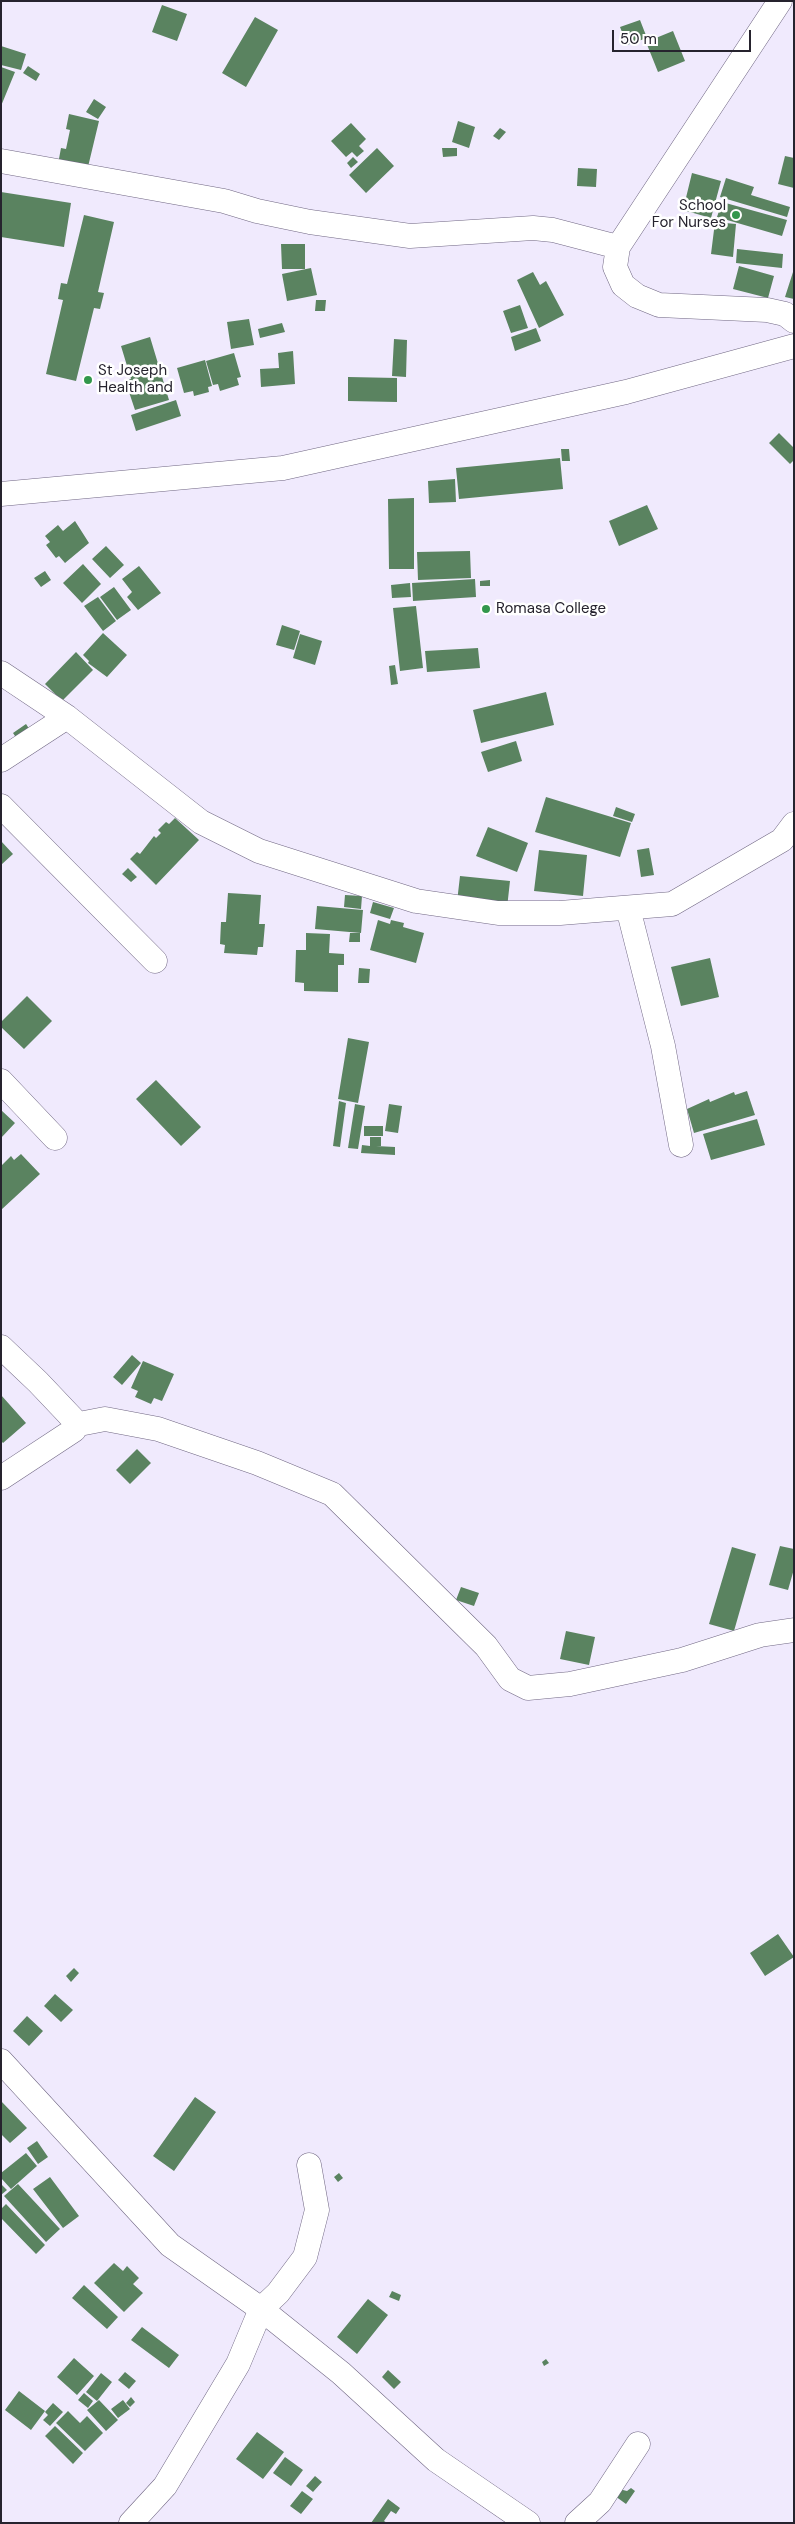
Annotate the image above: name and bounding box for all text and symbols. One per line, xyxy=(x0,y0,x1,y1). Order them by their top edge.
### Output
scale bar xyxy=(615,20,754,52)
text: 50 m xyxy=(620,29,657,49)
place label: School For Nurses xyxy=(652,197,726,232)
marker: School For Nurses xyxy=(730,209,742,221)
place label: St Joseph Health and xyxy=(98,362,173,397)
marker: St Joseph Health and xyxy=(82,374,94,386)
place label: Romasa College xyxy=(496,600,606,618)
marker: Romasa College xyxy=(480,603,492,615)

